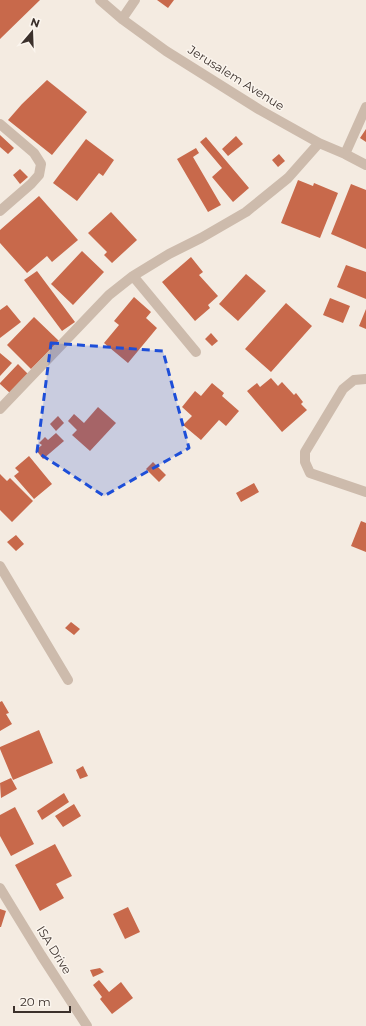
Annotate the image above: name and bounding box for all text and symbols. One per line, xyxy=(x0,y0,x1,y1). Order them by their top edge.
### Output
north arrow xyxy=(12,12,52,52)
text: N xyxy=(29,14,42,31)
street label: Jerusalem Avenue xyxy=(184,41,287,113)
street label: ISA Drive xyxy=(34,923,75,977)
scale bar xyxy=(14,988,70,1014)
text: 20 m xyxy=(20,994,51,1009)

